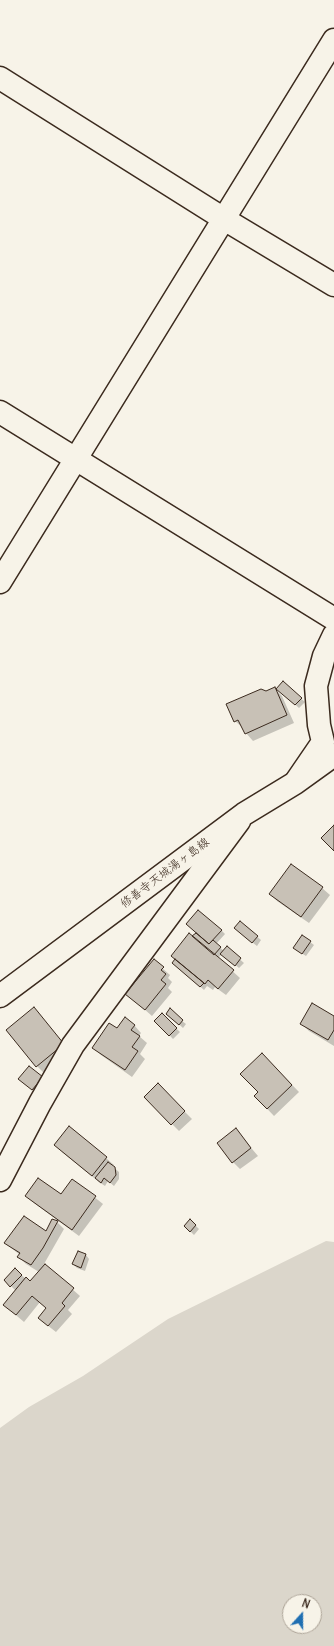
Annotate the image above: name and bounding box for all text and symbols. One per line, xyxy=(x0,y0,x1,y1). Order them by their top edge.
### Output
street label: 修善寺天城湯ヶ島線 xyxy=(118,835,212,911)
north arrow xyxy=(282,1594,322,1634)
text: N xyxy=(300,1596,312,1612)

